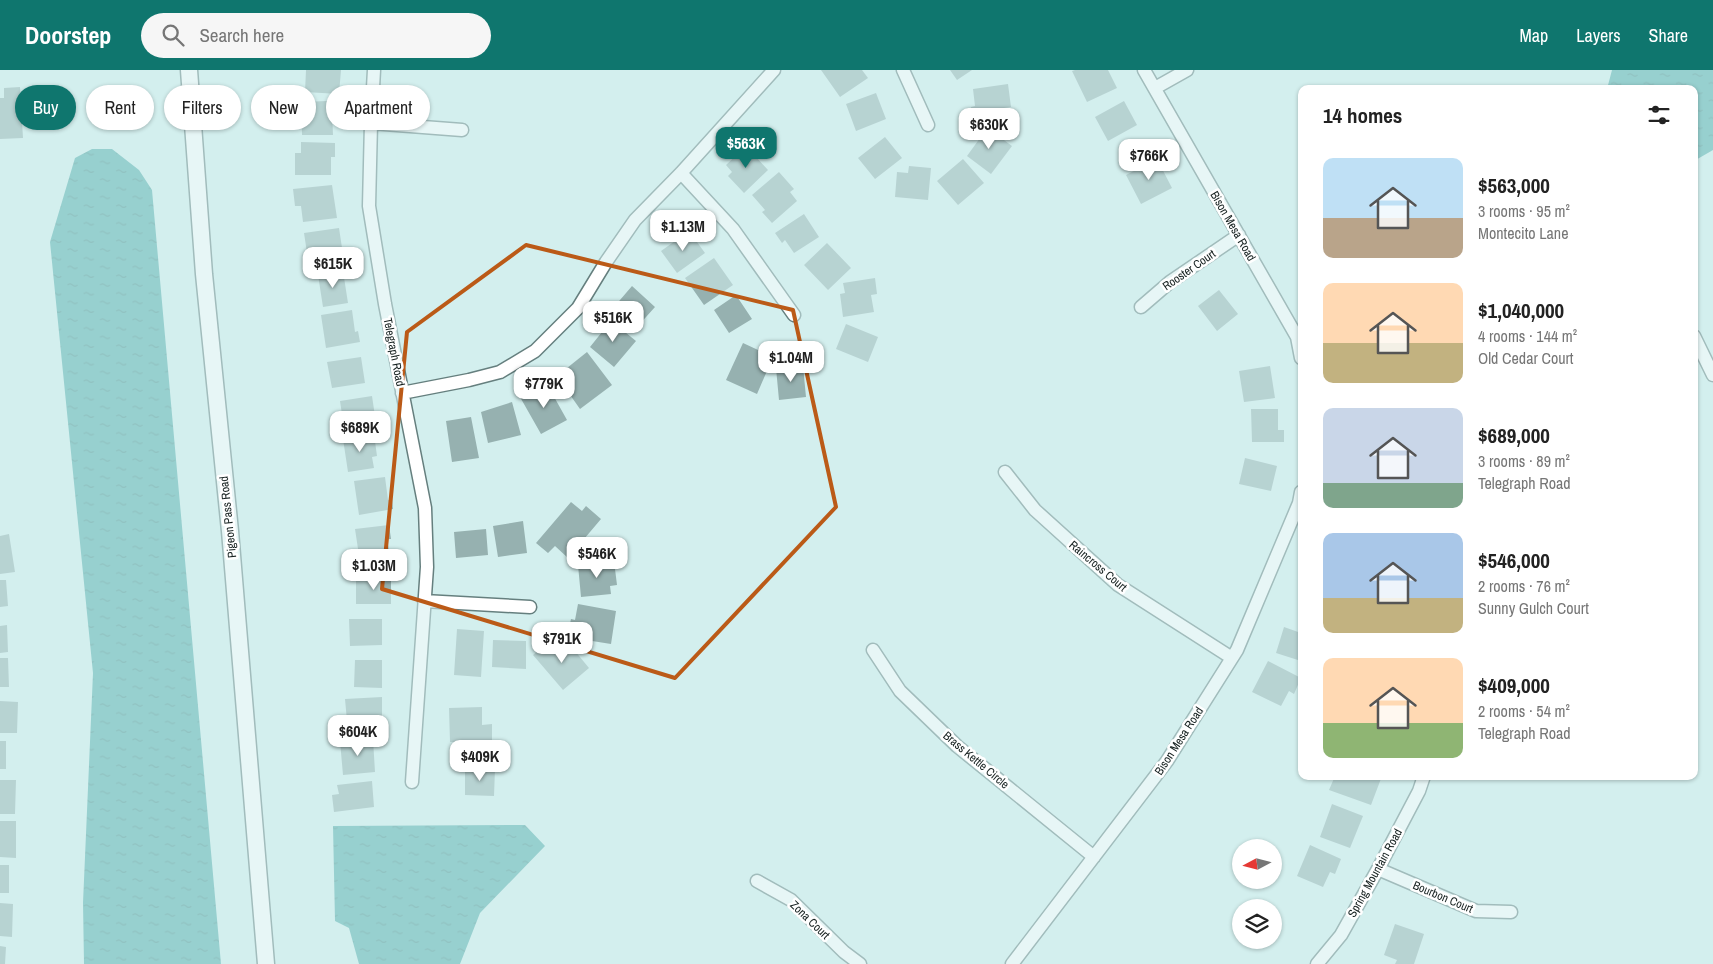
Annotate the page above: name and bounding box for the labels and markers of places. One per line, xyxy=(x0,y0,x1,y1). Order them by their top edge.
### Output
pin: $630K xyxy=(954,108,1024,150)
pin: $563K xyxy=(711,126,781,169)
pin: $766K xyxy=(1114,138,1184,181)
pin: $1.13M xyxy=(642,210,724,252)
pin: $615K xyxy=(298,246,368,289)
pin: $516K xyxy=(578,300,648,343)
pin: $1.04M xyxy=(750,340,832,383)
pin: $779K xyxy=(509,366,579,409)
pin: $689K xyxy=(325,410,395,453)
pin: $546K xyxy=(562,536,632,579)
pin: $1.03M xyxy=(333,548,415,591)
pin: $791K xyxy=(527,622,597,664)
pin: $604K xyxy=(323,714,393,757)
pin: $409K xyxy=(445,740,515,782)

